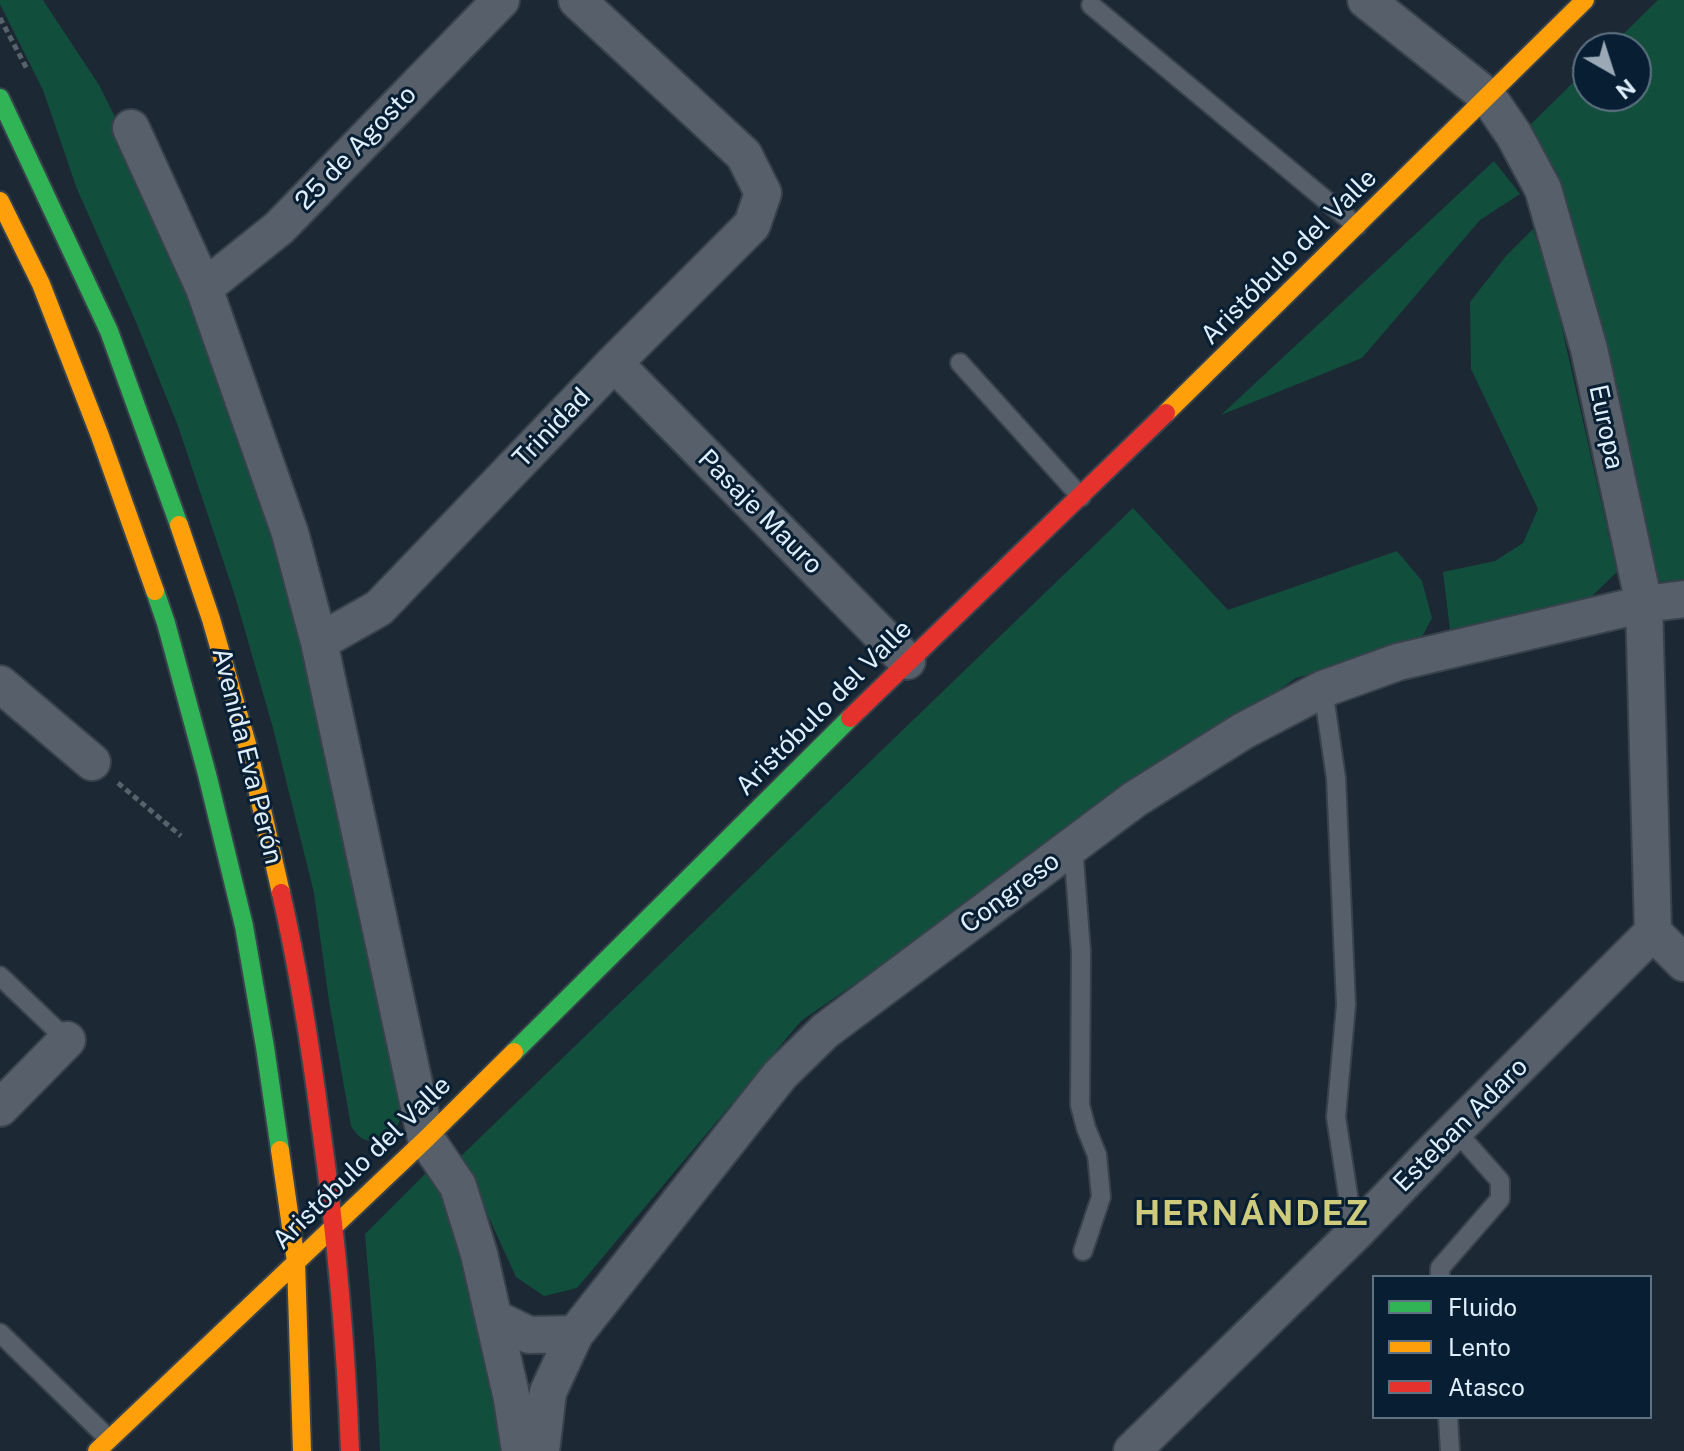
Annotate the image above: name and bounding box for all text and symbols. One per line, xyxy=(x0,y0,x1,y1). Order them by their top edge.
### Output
north arrow xyxy=(1572,32,1652,112)
text: N xyxy=(1611,74,1641,105)
street label: 25 de Agosto xyxy=(289,79,423,217)
street label: Aristóbulo del Valle xyxy=(1195,163,1383,351)
street label: Trinidad xyxy=(507,382,597,474)
street label: Europa xyxy=(1582,382,1630,472)
street label: Pasaje Mauro xyxy=(691,443,829,581)
street label: Aristóbulo del Valle xyxy=(730,614,918,802)
street label: Avenida Eva Perón xyxy=(205,644,289,868)
street label: Congreso xyxy=(954,846,1066,940)
street label: Esteban Adaro xyxy=(1387,1051,1535,1199)
street label: Aristóbulo del Valle xyxy=(266,1070,458,1256)
district label: HERNÁNDEZ xyxy=(1134,1195,1370,1235)
legend xyxy=(1372,1275,1652,1419)
text: Fluido xyxy=(1448,1293,1517,1321)
text: Lento xyxy=(1448,1333,1511,1361)
text: Atasco xyxy=(1448,1373,1525,1401)

